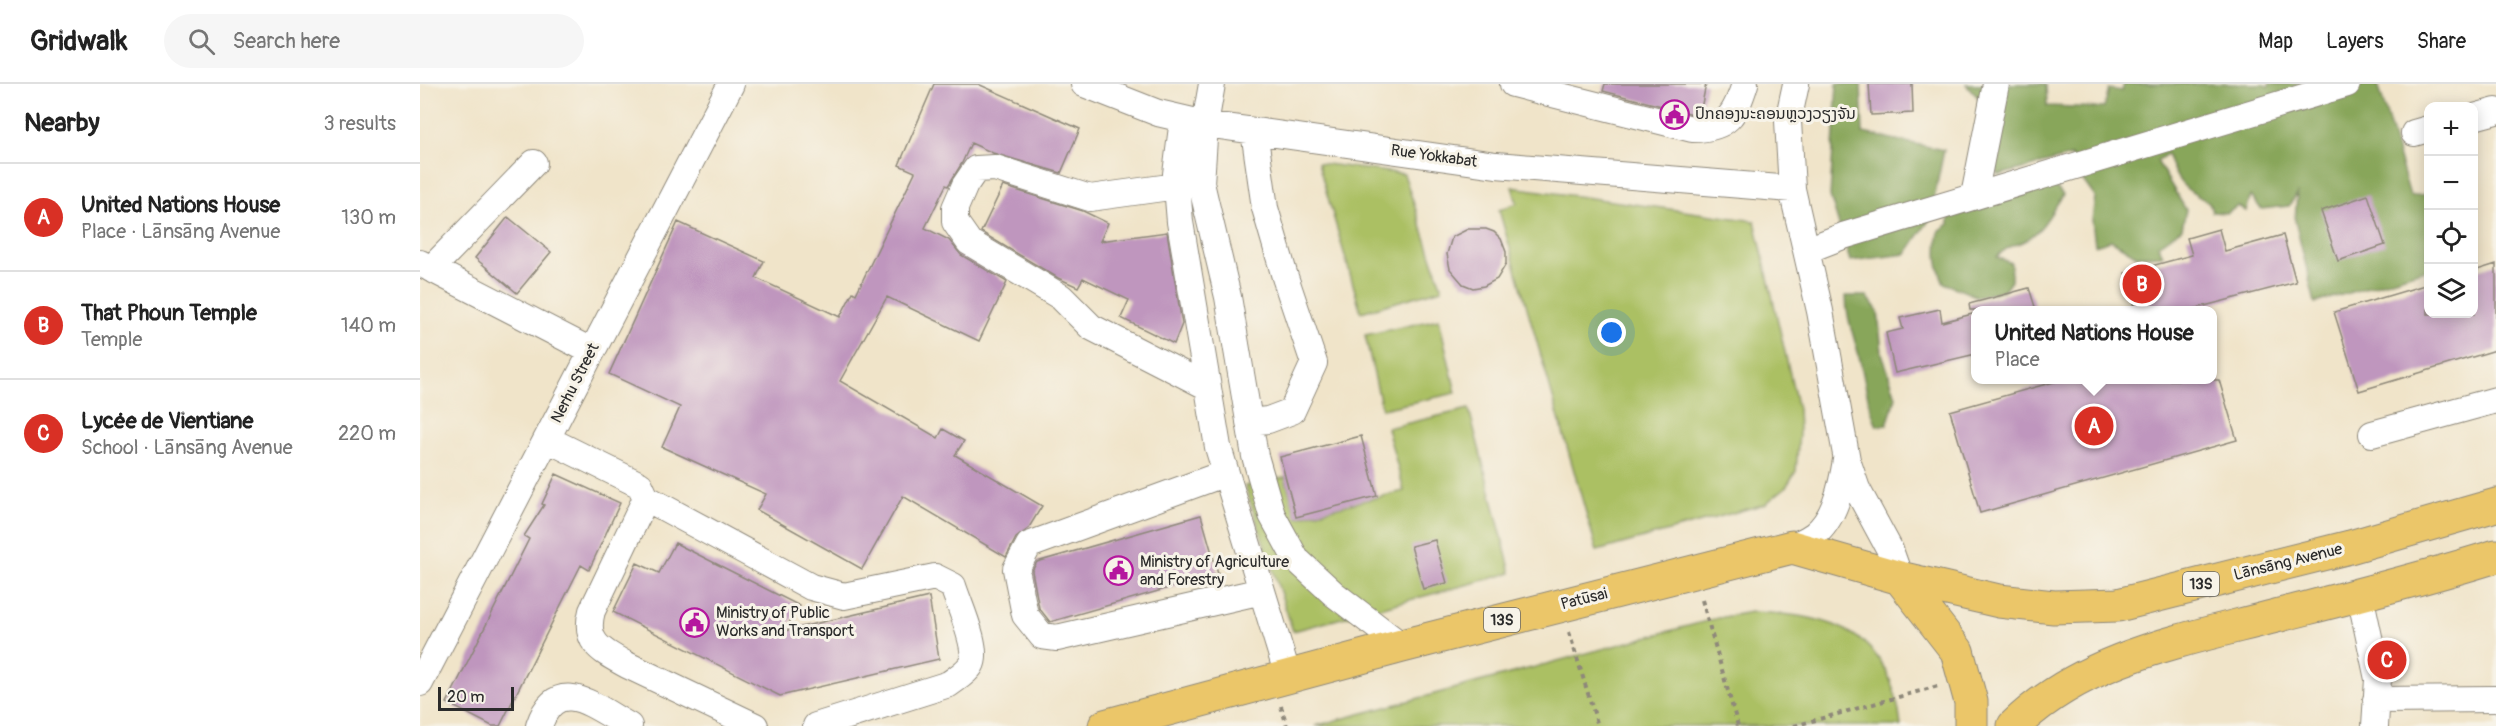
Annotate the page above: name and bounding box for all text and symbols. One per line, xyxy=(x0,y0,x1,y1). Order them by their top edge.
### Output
search box xyxy=(164,14,584,68)
text: Gridwalk xyxy=(30,24,128,59)
icon: search xyxy=(185,25,218,58)
text: Search here xyxy=(233,27,340,55)
text: Map xyxy=(2258,28,2293,55)
text: Layers xyxy=(2326,28,2384,55)
text: Share xyxy=(2417,28,2466,55)
public building icon: ປົກຄອງນະຄອນຫຼວງວຽງຈັນ xyxy=(1658,98,1690,130)
map controls xyxy=(2424,102,2478,318)
button: + xyxy=(2424,102,2478,156)
place label: ປົກຄອງນະຄອນຫຼວງວຽງຈັນ xyxy=(1695,104,1856,124)
text: Nearby xyxy=(24,107,100,139)
text: 3 results xyxy=(324,111,396,136)
street label: Rue Yokkabat xyxy=(1389,140,1479,172)
button: − xyxy=(2424,156,2478,210)
text: United Nations House xyxy=(81,191,280,219)
text: A xyxy=(37,205,50,230)
text: 130 m xyxy=(341,205,396,230)
button: locate xyxy=(2424,210,2478,264)
text: Place · Lānsāng Avenue xyxy=(81,219,280,244)
pin: B xyxy=(2122,262,2162,306)
button: layers xyxy=(2424,264,2478,318)
text: That Phoun Temple xyxy=(81,299,257,327)
popup xyxy=(1971,306,2217,384)
text: B xyxy=(38,313,49,338)
text: 140 m xyxy=(341,313,396,338)
your location xyxy=(1597,318,1626,347)
text: United Nations House xyxy=(1994,319,2194,347)
text: Temple xyxy=(81,327,142,352)
street label: Nerhu Street xyxy=(546,339,604,426)
text: Place xyxy=(1994,347,2040,372)
pin: A xyxy=(2074,404,2114,448)
text: Lycėe de Vientiane xyxy=(81,407,253,435)
text: C xyxy=(37,421,50,446)
text: 220 m xyxy=(338,421,396,446)
text: School · Lānsāng Avenue xyxy=(81,435,293,460)
street label: Lānsāng Avenue xyxy=(2232,539,2344,585)
place label: Ministry of Agriculture and Forestry xyxy=(1140,552,1289,590)
public building icon: Ministry of Agriculture and Forestry xyxy=(1103,555,1135,587)
road number: 13S xyxy=(2183,572,2219,596)
street label: Patūsai xyxy=(1559,584,1610,614)
place label: Ministry of Public Works and Transport xyxy=(716,603,854,641)
public building icon: Ministry of Public Works and Transport xyxy=(679,606,711,638)
road number: 13S xyxy=(1484,608,1520,632)
pin: C xyxy=(2368,638,2406,682)
scale bar xyxy=(438,684,514,712)
text: 20 m xyxy=(447,687,485,707)

